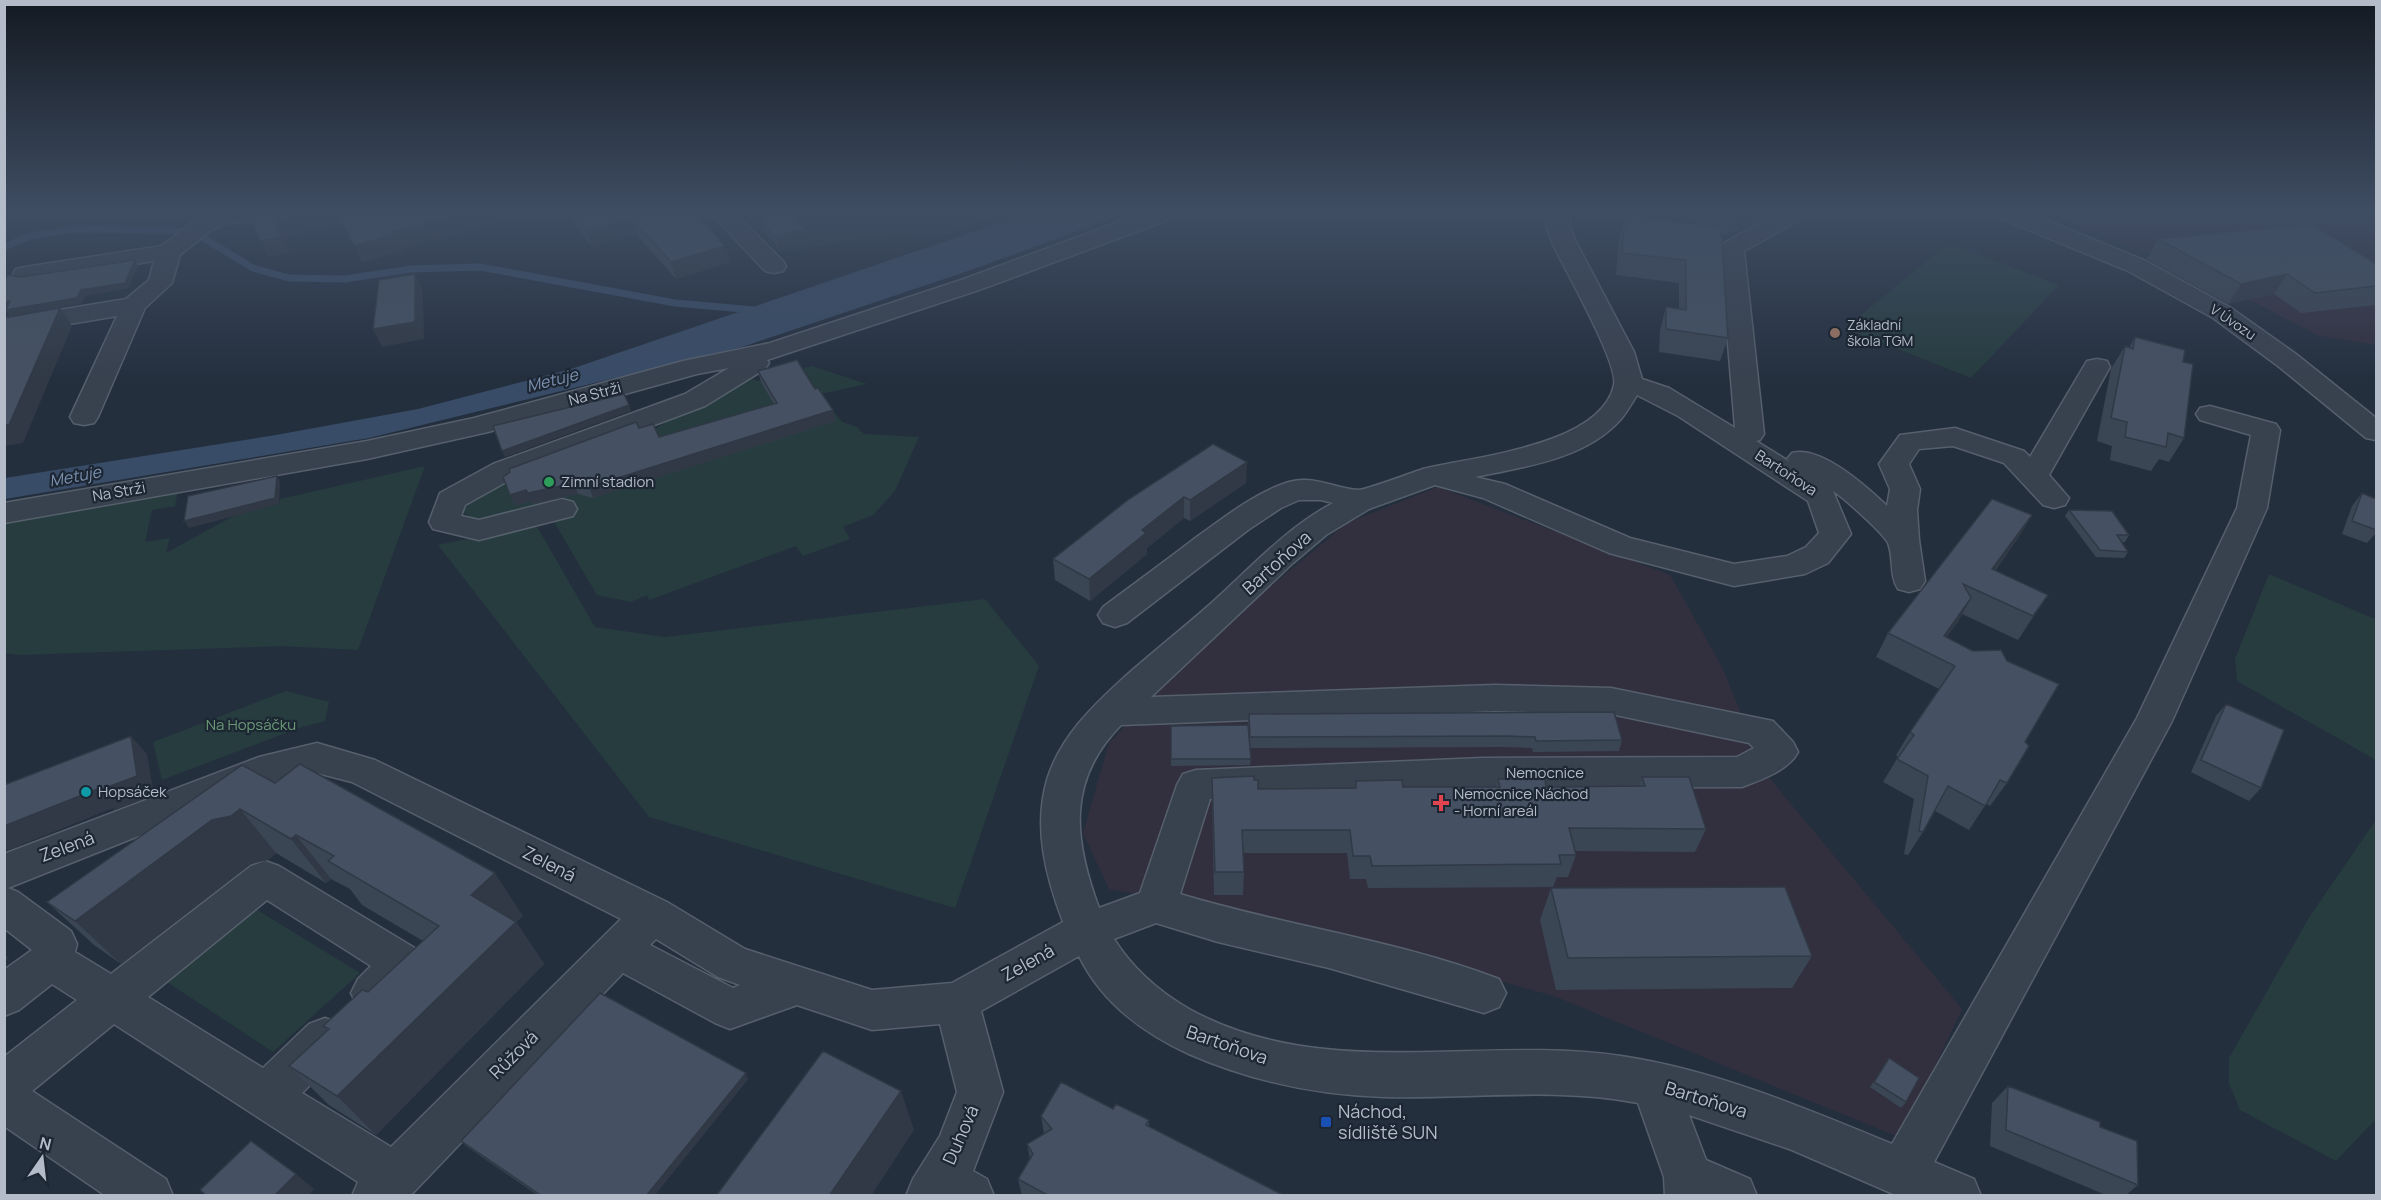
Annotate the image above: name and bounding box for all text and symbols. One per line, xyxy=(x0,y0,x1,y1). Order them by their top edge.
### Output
street label: V Úvozu xyxy=(2207,299,2260,344)
place label: Základní škola TGM xyxy=(1847,315,1913,350)
marker: Základní škola TGM xyxy=(1828,326,1842,340)
water label: Metuje xyxy=(524,363,582,397)
street label: Na Strži xyxy=(566,376,624,411)
street label: Bartoňova xyxy=(1751,445,1822,501)
water label: Metuje xyxy=(47,460,104,492)
place label: Zimní stadion xyxy=(561,471,654,492)
marker: Zimní stadion xyxy=(542,475,556,489)
street label: Na Strži xyxy=(91,477,147,507)
street label: Bartoňova xyxy=(1237,525,1316,599)
park label: Na Hopsáčku xyxy=(206,714,296,735)
street label: Nemocnice xyxy=(1506,762,1584,783)
place label: Hopsáček xyxy=(98,781,167,802)
place label: Nemocnice Náchod - Horní areál xyxy=(1454,783,1588,821)
marker: Hopsáček xyxy=(79,785,93,799)
marker: Nemocnice Náchod - Horní areál xyxy=(1432,794,1450,812)
street label: Zelená xyxy=(36,825,97,867)
street label: Zelená xyxy=(519,840,580,887)
street label: Zelená xyxy=(997,938,1058,986)
street label: Bartoňova xyxy=(1183,1019,1271,1069)
street label: Růžová xyxy=(484,1025,543,1084)
street label: Bartoňova xyxy=(1662,1075,1750,1123)
place label: Náchod, sídliště SUN xyxy=(1338,1099,1438,1144)
street label: Duhová xyxy=(936,1101,984,1168)
marker: Náchod, sídliště SUN xyxy=(1319,1115,1333,1129)
north arrow xyxy=(12,1128,72,1188)
text: N xyxy=(37,1131,54,1156)

